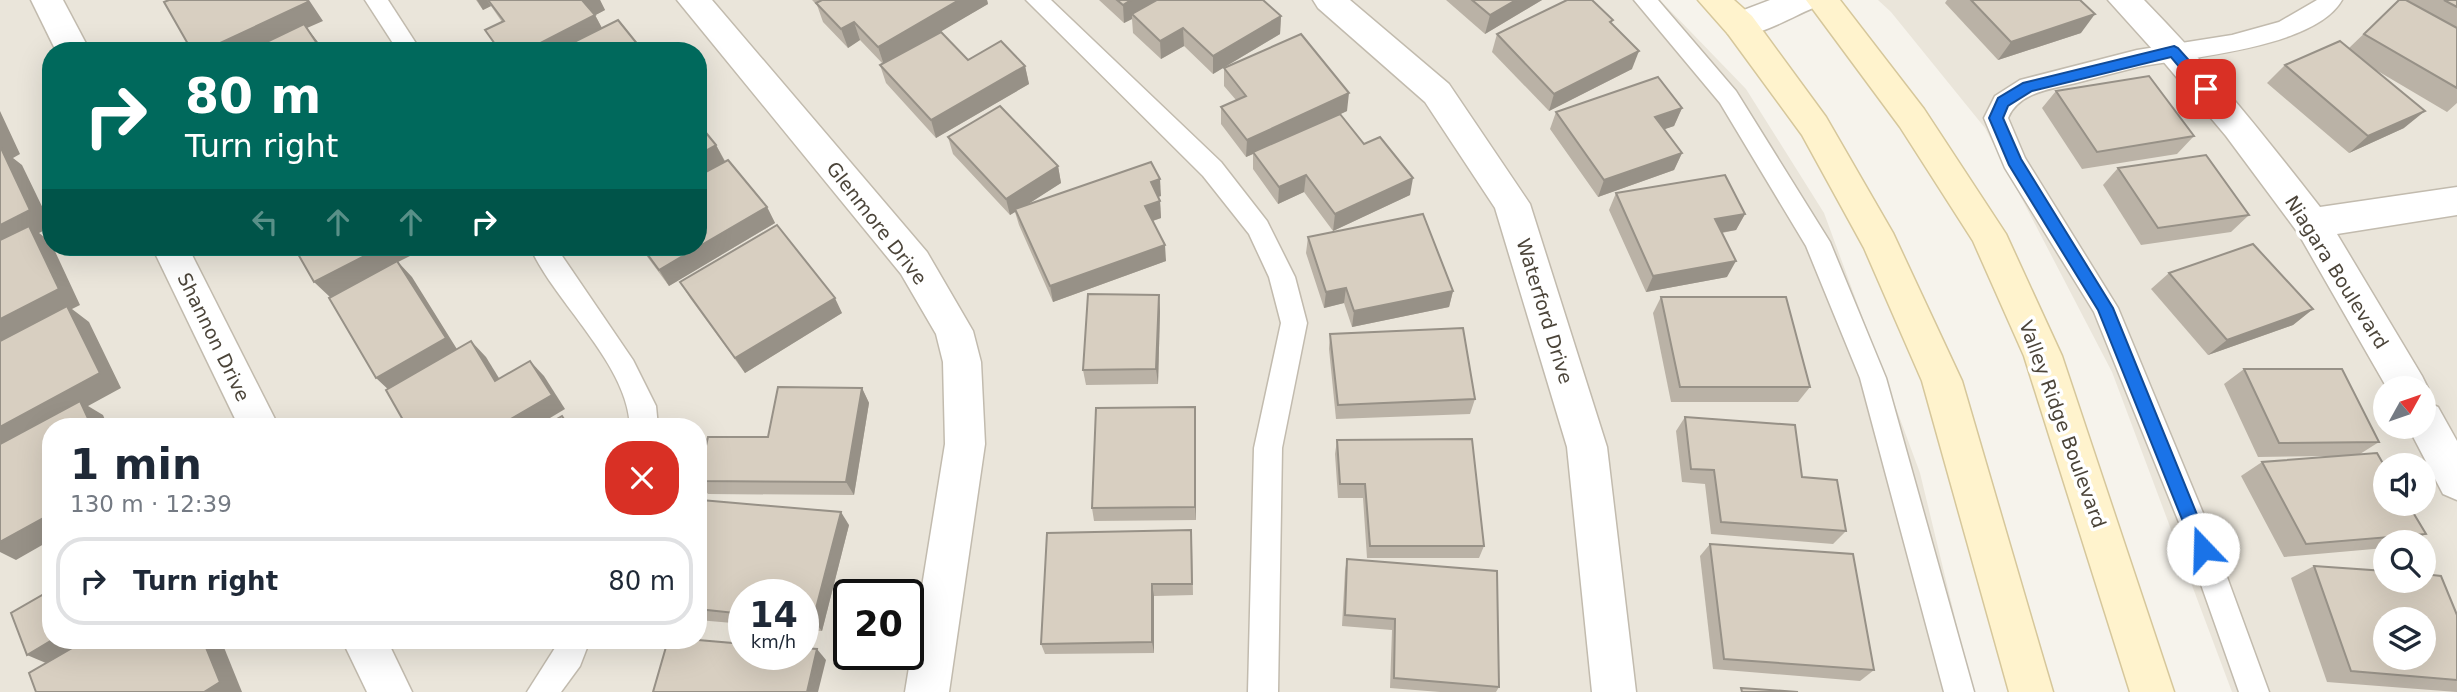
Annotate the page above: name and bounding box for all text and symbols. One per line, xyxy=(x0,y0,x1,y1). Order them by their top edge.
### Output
pin xyxy=(2176,59,2236,119)
text: 80 m xyxy=(185,68,321,125)
icon: right xyxy=(70,70,161,161)
icon: arrive xyxy=(2187,70,2225,108)
text: Turn right xyxy=(185,127,338,165)
street label: Glenmore Drive xyxy=(822,157,932,289)
street label: Niagara Boulevard xyxy=(2281,191,2393,353)
icon: left xyxy=(246,203,284,241)
icon: ahead xyxy=(319,203,357,241)
icon: ahead xyxy=(392,203,430,241)
icon: right xyxy=(465,203,503,241)
street label: Waterford Drive xyxy=(1512,236,1578,386)
street label: Shannon Drive xyxy=(173,269,255,405)
street label: Valley Ridge Boulevard xyxy=(2015,317,2111,531)
north arrow xyxy=(2373,376,2436,439)
map controls xyxy=(2373,376,2436,670)
text: 1 min xyxy=(70,440,202,489)
button: close xyxy=(605,441,679,515)
button: sound xyxy=(2373,453,2436,516)
text: 130 m · 12:39 xyxy=(70,491,232,517)
position arrow xyxy=(2166,512,2240,586)
button: search xyxy=(2373,530,2436,593)
icon: right xyxy=(74,562,112,600)
text: Turn right xyxy=(133,566,278,596)
text: 80 m xyxy=(608,566,675,596)
speed limit sign: 20 xyxy=(833,579,924,670)
text: 14 xyxy=(749,595,798,635)
button: layers xyxy=(2373,607,2436,670)
text: km/h xyxy=(751,631,796,652)

